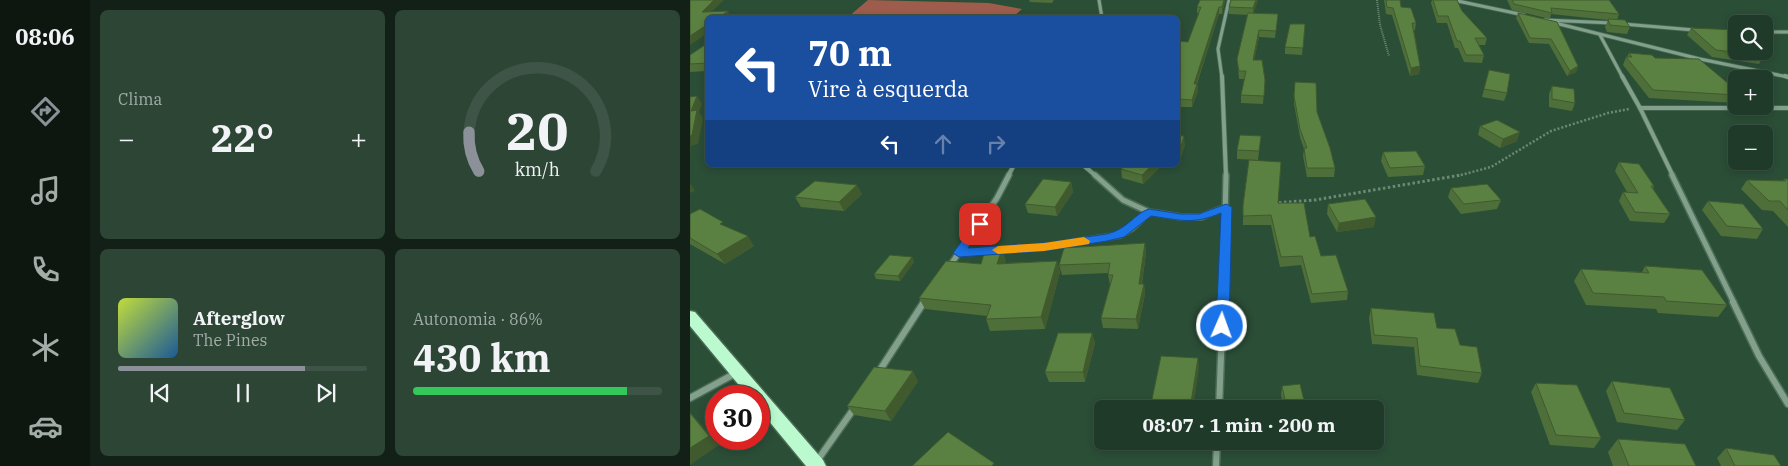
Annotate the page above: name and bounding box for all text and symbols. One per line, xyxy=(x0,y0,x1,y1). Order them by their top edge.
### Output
map controls xyxy=(1728,15,1773,170)
button: search xyxy=(1728,15,1773,60)
text: 08:06 xyxy=(15,22,75,51)
text: 70 m xyxy=(808,30,892,76)
icon: left xyxy=(725,35,790,100)
button: + xyxy=(1728,70,1773,115)
text: Vire à esquerda xyxy=(808,74,969,103)
text: Clima xyxy=(118,89,162,109)
icon: directions xyxy=(28,94,63,129)
text: 20 xyxy=(506,97,569,164)
text: 22° xyxy=(211,113,274,162)
text: − xyxy=(118,120,135,157)
text: + xyxy=(350,120,367,157)
button: − xyxy=(1728,125,1773,170)
icon: left xyxy=(876,130,904,158)
icon: ahead xyxy=(929,130,957,158)
icon: right xyxy=(982,130,1010,158)
text: km/h xyxy=(515,158,560,181)
icon: music xyxy=(28,173,63,208)
pin xyxy=(959,203,1001,245)
icon: arrive xyxy=(966,210,994,238)
icon: phone xyxy=(28,252,63,287)
position arrow xyxy=(1195,299,1247,351)
text: Afterglow xyxy=(193,306,285,330)
text: Autonomia · 86% xyxy=(413,309,543,329)
icon: climate xyxy=(28,330,63,365)
text: The Pines xyxy=(193,330,267,350)
text: 430 km xyxy=(413,333,551,382)
icon: previous xyxy=(146,379,174,407)
icon: pause xyxy=(229,379,257,407)
icon: next xyxy=(312,379,340,407)
speed limit sign: 30 xyxy=(705,385,770,450)
icon: car xyxy=(28,409,63,444)
text: 08:07 · 1 min · 200 m xyxy=(1143,413,1335,437)

